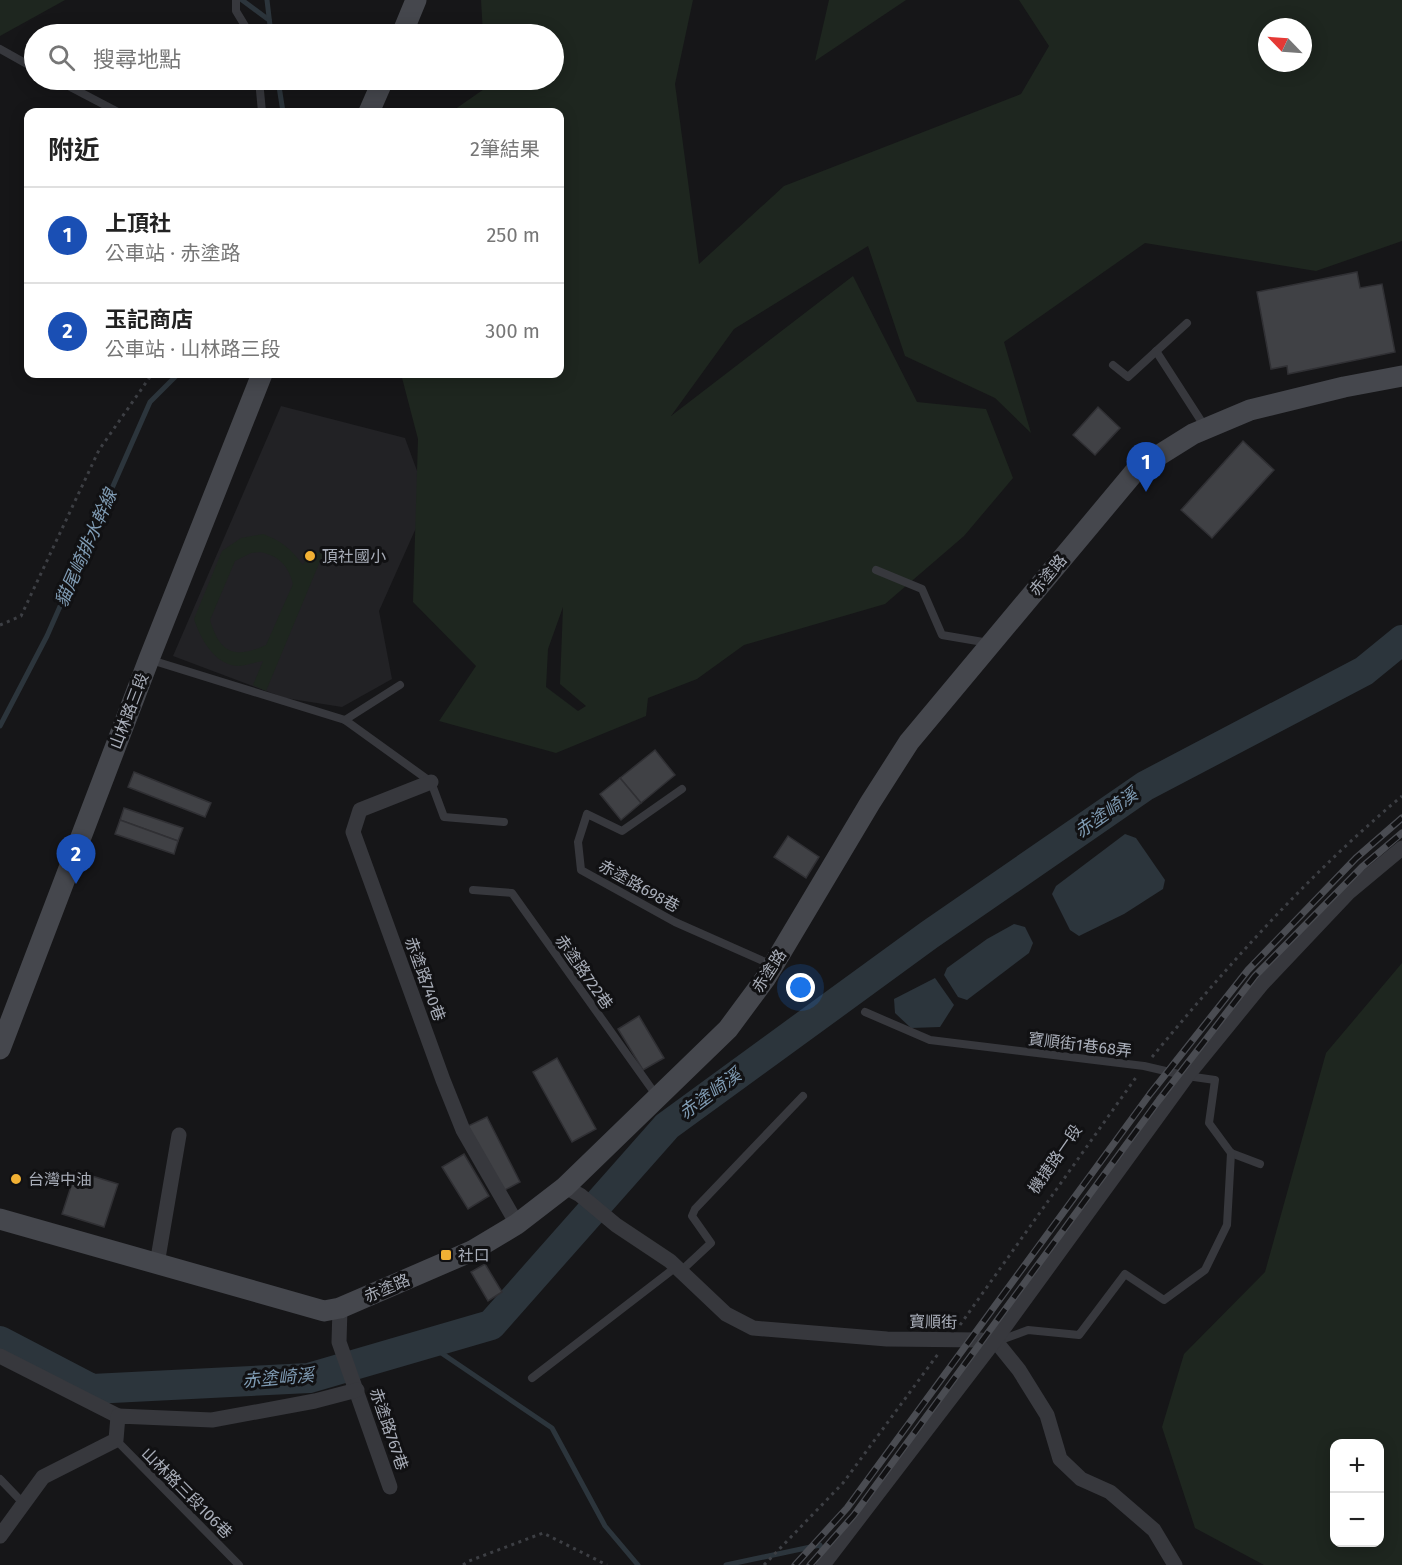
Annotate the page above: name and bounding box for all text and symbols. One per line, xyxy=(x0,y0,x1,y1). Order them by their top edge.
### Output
north arrow xyxy=(1258,18,1312,72)
search box xyxy=(24,24,564,90)
icon: search xyxy=(45,41,78,74)
text: 搜尋地點 xyxy=(93,46,181,73)
text: 附近 xyxy=(48,135,100,166)
text: 2筆結果 xyxy=(470,137,540,161)
text: 上頂社 xyxy=(105,210,171,237)
text: 1 xyxy=(63,223,72,247)
text: 250 m xyxy=(486,223,540,247)
text: 公車站 · 赤塗路 xyxy=(105,241,240,265)
text: 玉記商店 xyxy=(105,306,193,333)
text: 2 xyxy=(62,319,73,343)
text: 300 m xyxy=(485,319,540,343)
text: 公車站 · 山林路三段 xyxy=(105,337,280,361)
pin: 1 xyxy=(1126,442,1166,492)
water label: 貓尾崎排水幹線 xyxy=(50,484,122,610)
place label: 頂社國小 xyxy=(322,547,386,566)
marker: 頂社國小 xyxy=(303,549,317,563)
street label: 赤塗路 xyxy=(1025,551,1071,599)
street label: 山林路三段 xyxy=(106,670,152,752)
water label: 赤塗崎溪 xyxy=(1070,782,1144,843)
pin: 2 xyxy=(56,834,96,884)
street label: 赤塗路698巷 xyxy=(595,856,683,916)
street label: 赤塗路722巷 xyxy=(551,931,617,1013)
street label: 赤塗路740巷 xyxy=(401,934,449,1024)
street label: 赤塗路 xyxy=(748,946,790,996)
your location xyxy=(786,973,815,1002)
street label: 寶順街1巷68弄 xyxy=(1027,1029,1133,1061)
water label: 赤塗崎溪 xyxy=(674,1062,748,1124)
street label: 機捷路一段 xyxy=(1024,1121,1086,1197)
place label: 台灣中油 xyxy=(28,1170,92,1189)
marker: 台灣中油 xyxy=(9,1172,23,1186)
place label: 社口 xyxy=(458,1246,490,1265)
marker: 社口 xyxy=(439,1248,453,1262)
street label: 赤塗路 xyxy=(361,1270,413,1306)
street label: 寶順街 xyxy=(909,1312,957,1332)
water label: 赤塗崎溪 xyxy=(241,1364,318,1392)
street label: 赤塗路767巷 xyxy=(366,1385,412,1473)
map controls xyxy=(1330,1439,1384,1547)
button: + xyxy=(1330,1439,1384,1493)
street label: 山林路三段106巷 xyxy=(138,1444,236,1542)
button: − xyxy=(1330,1493,1384,1547)

